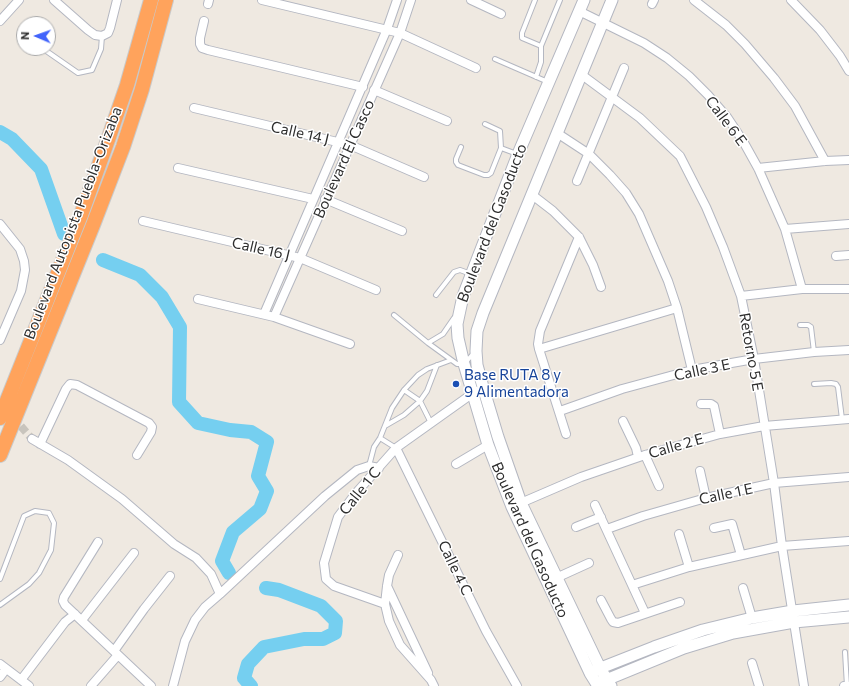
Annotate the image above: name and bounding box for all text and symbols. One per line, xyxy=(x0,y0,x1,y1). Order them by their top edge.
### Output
north arrow xyxy=(16,16,56,56)
text: N xyxy=(18,31,31,40)
street label: Calle 6 E xyxy=(702,93,750,149)
street label: Boulevard El Casco xyxy=(310,97,378,221)
street label: Boulevard Autopista Puebla-Orizaba xyxy=(20,104,126,342)
street label: Calle 14 J xyxy=(269,118,331,148)
street label: Boulevard del Gasoducto xyxy=(453,141,531,305)
street label: Calle 16 J xyxy=(230,234,292,264)
street label: Retorno 5 E xyxy=(735,311,767,393)
street label: Calle 3 E xyxy=(672,355,732,385)
place label: Base RUTA 8 y 9 Alimentadora xyxy=(464,366,569,401)
marker: Base RUTA 8 y 9 Alimentadora xyxy=(451,379,461,389)
street label: Calle 2 E xyxy=(646,430,706,462)
street label: Boulevard del Gasoducto xyxy=(487,459,573,621)
street label: Calle 1 C xyxy=(335,464,385,518)
street label: Calle 1 E xyxy=(697,480,755,508)
street label: Calle 4 C xyxy=(434,538,476,598)

